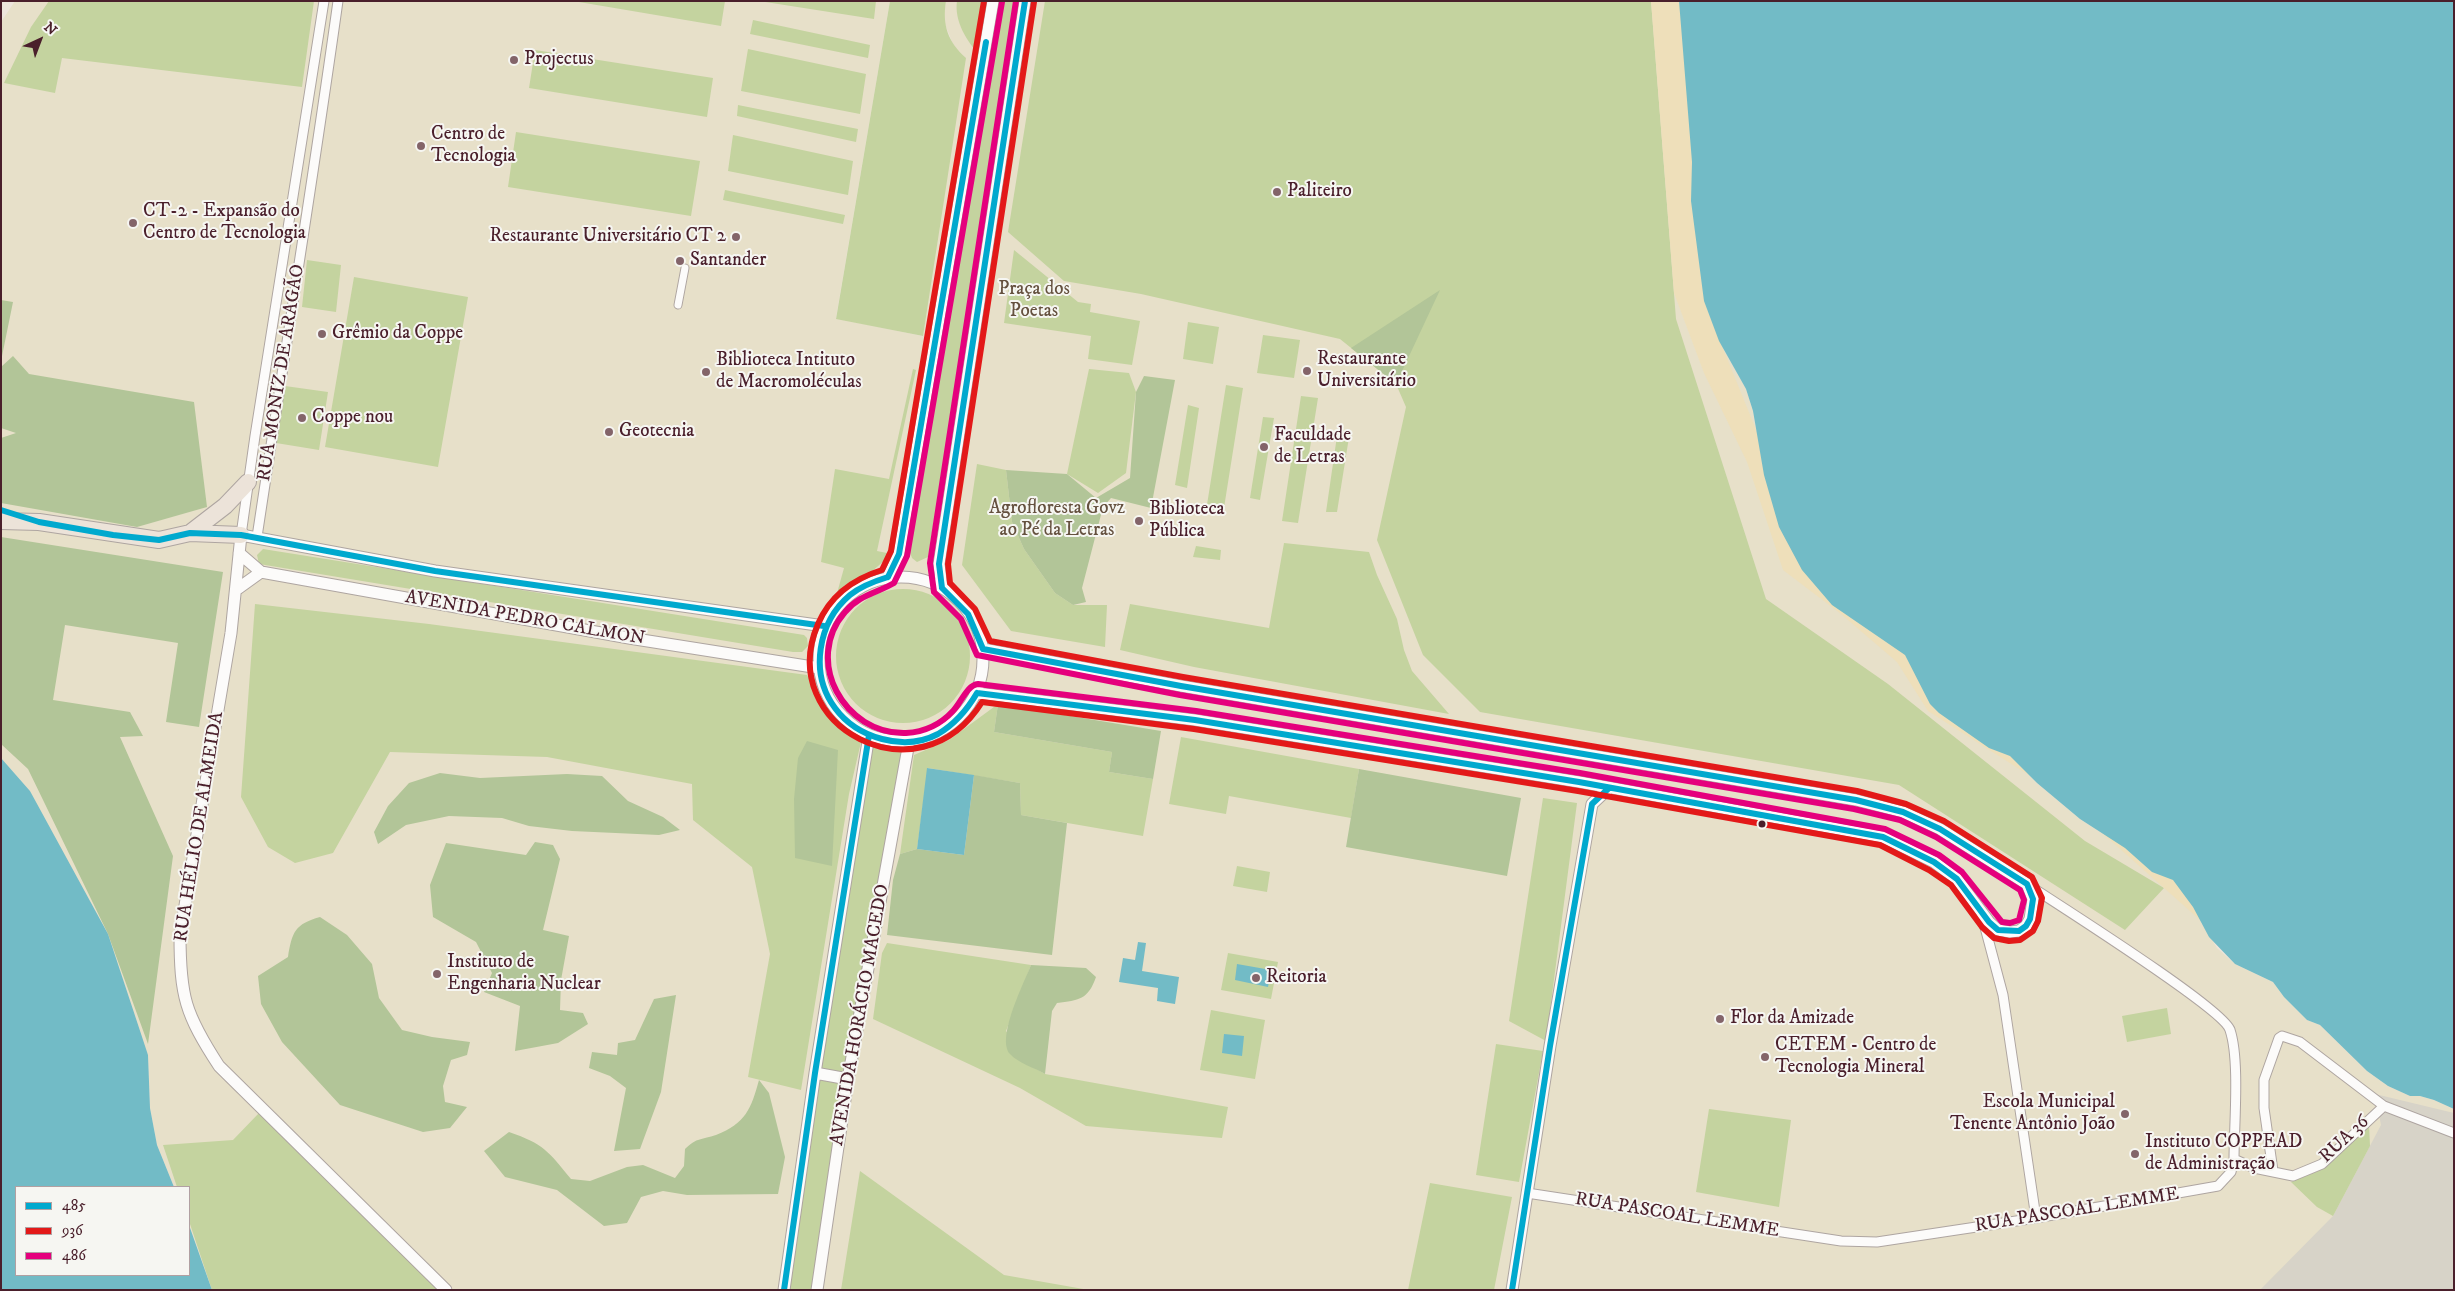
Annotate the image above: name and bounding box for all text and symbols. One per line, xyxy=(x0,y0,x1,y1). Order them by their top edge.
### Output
north arrow xyxy=(15,15,65,65)
text: N xyxy=(40,19,61,40)
place label: Projectus xyxy=(524,49,594,71)
marker: Projectus xyxy=(508,54,520,66)
place label: Centro de Tecnologia xyxy=(431,124,516,168)
marker: Centro de Tecnologia xyxy=(415,140,427,152)
place label: Paliteiro xyxy=(1287,181,1352,203)
marker: Paliteiro xyxy=(1271,186,1283,198)
place label: CT-2 - Expansão do Centro de Tecnologia xyxy=(143,201,306,245)
marker: CT-2 - Expansão do Centro de Tecnologia xyxy=(127,217,139,229)
place label: Restaurante Universitário CT 2 xyxy=(490,226,726,248)
marker: Restaurante Universitário CT 2 xyxy=(730,231,742,243)
place label: Santander xyxy=(690,250,766,272)
marker: Santander xyxy=(674,255,686,267)
street label: RUA MONIZ DE ARAGÃO xyxy=(254,263,310,483)
park label: Praça dos Poetas xyxy=(998,279,1070,323)
place label: Grêmio da Coppe xyxy=(332,323,463,345)
marker: Grêmio da Coppe xyxy=(316,328,328,340)
place label: Restaurante Universitário xyxy=(1317,349,1416,393)
place label: Biblioteca Intituto de Macromoléculas xyxy=(716,350,862,394)
marker: Restaurante Universitário xyxy=(1301,365,1313,377)
marker: Biblioteca Intituto de Macromoléculas xyxy=(700,366,712,378)
place label: Coppe nou xyxy=(312,407,393,429)
marker: Coppe nou xyxy=(296,412,308,424)
place label: Geotecnia xyxy=(619,421,694,443)
place label: Faculdade de Letras xyxy=(1274,425,1351,469)
marker: Geotecnia xyxy=(603,426,615,438)
marker: Faculdade de Letras xyxy=(1258,441,1270,453)
park label: Agrofloresta Govz ao Pé da Letras xyxy=(989,498,1125,542)
place label: Biblioteca Pública xyxy=(1149,499,1225,543)
marker: Biblioteca Pública xyxy=(1133,515,1145,527)
street label: AVENIDA PEDRO CALMON xyxy=(403,587,647,651)
street label: RUA HÉLIO DE ALMEIDA xyxy=(171,710,229,944)
unlabelled marker xyxy=(1757,819,1767,829)
street label: AVENIDA HORÁCIO MACEDO xyxy=(827,883,895,1147)
place label: Instituto de Engenharia Nuclear xyxy=(447,952,601,996)
place label: Reitoria xyxy=(1266,967,1327,989)
marker: Instituto de Engenharia Nuclear xyxy=(431,968,443,980)
marker: Reitoria xyxy=(1250,972,1262,984)
place label: Flor da Amizade xyxy=(1730,1008,1854,1030)
marker: Flor da Amizade xyxy=(1714,1013,1726,1025)
place label: CETEM - Centro de Tecnologia Mineral xyxy=(1775,1035,1936,1079)
marker: CETEM - Centro de Tecnologia Mineral xyxy=(1759,1051,1771,1063)
place label: Escola Municipal Tenente Antônio João xyxy=(1950,1092,2115,1136)
marker: Escola Municipal Tenente Antônio João xyxy=(2119,1108,2131,1120)
street label: RUA 36 xyxy=(2315,1111,2375,1169)
place label: Instituto COPPEAD de Administração xyxy=(2145,1132,2302,1176)
marker: Instituto COPPEAD de Administração xyxy=(2129,1148,2141,1160)
street label: RUA PASCOAL LEMME xyxy=(1973,1184,2181,1238)
legend xyxy=(15,1186,190,1276)
street label: RUA PASCOAL LEMME xyxy=(1573,1189,1781,1243)
text: 485 xyxy=(62,1196,86,1215)
text: 936 xyxy=(62,1221,83,1240)
text: 486 xyxy=(62,1246,86,1265)

